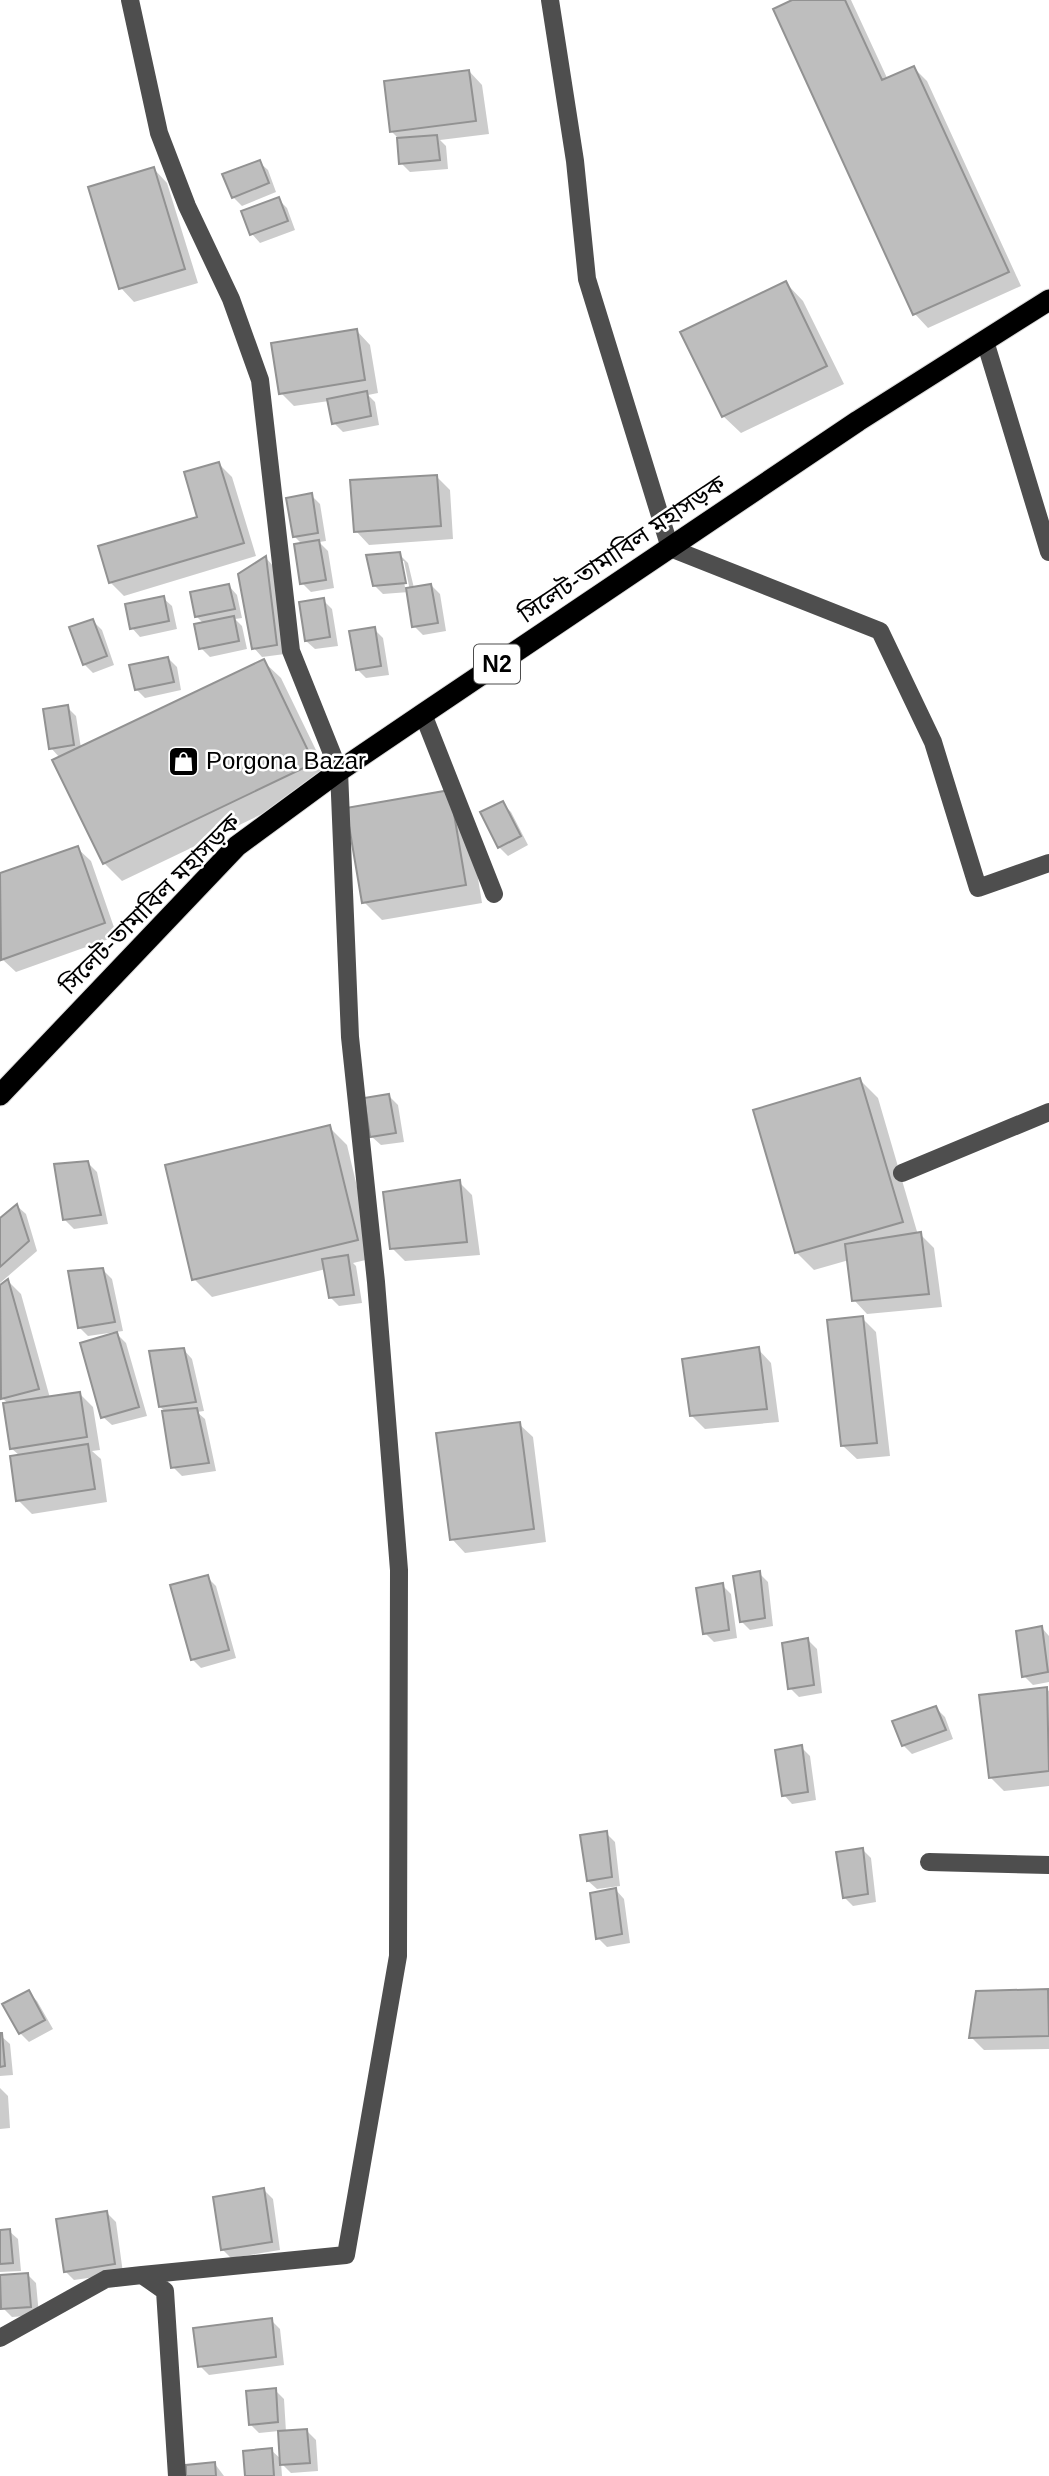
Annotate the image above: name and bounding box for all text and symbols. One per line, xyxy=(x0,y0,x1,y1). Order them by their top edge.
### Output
street label: সিলেট-তামাবিল মহাসড়ক xyxy=(512,469,731,628)
road number: N2 xyxy=(474,644,520,684)
shop icon: Porgona Bazar xyxy=(166,744,200,778)
place label: Porgona Bazar xyxy=(206,747,366,774)
street label: সিলেট-তামাবিল মহাসড়ক xyxy=(53,808,246,1000)

